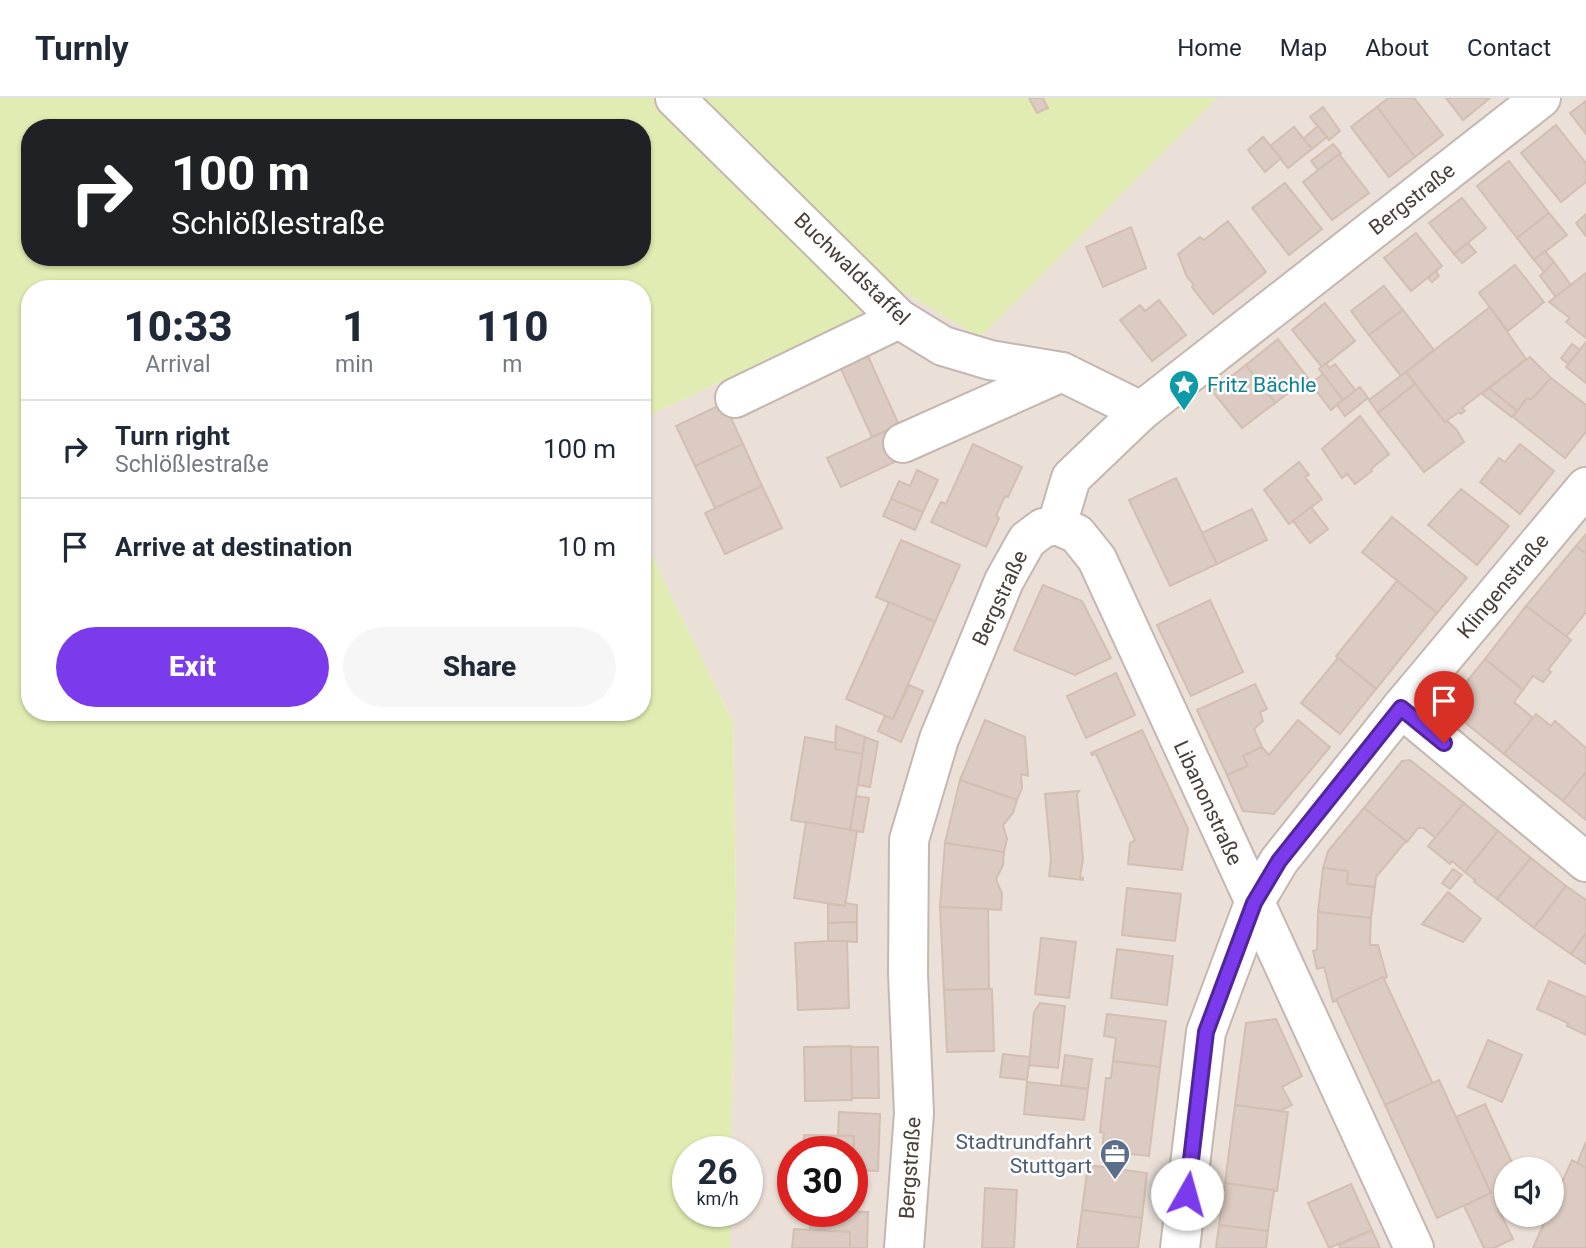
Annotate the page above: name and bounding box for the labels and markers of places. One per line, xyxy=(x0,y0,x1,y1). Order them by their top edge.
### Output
place icon: Fritz Bächle xyxy=(1167,368,1201,412)
place label: Fritz Bächle xyxy=(1207,373,1316,397)
pin xyxy=(1414,671,1474,743)
place label: Stadtrundfahrt Stuttgart xyxy=(956,1130,1092,1178)
office icon: Stadtrundfahrt Stuttgart xyxy=(1098,1137,1132,1181)

